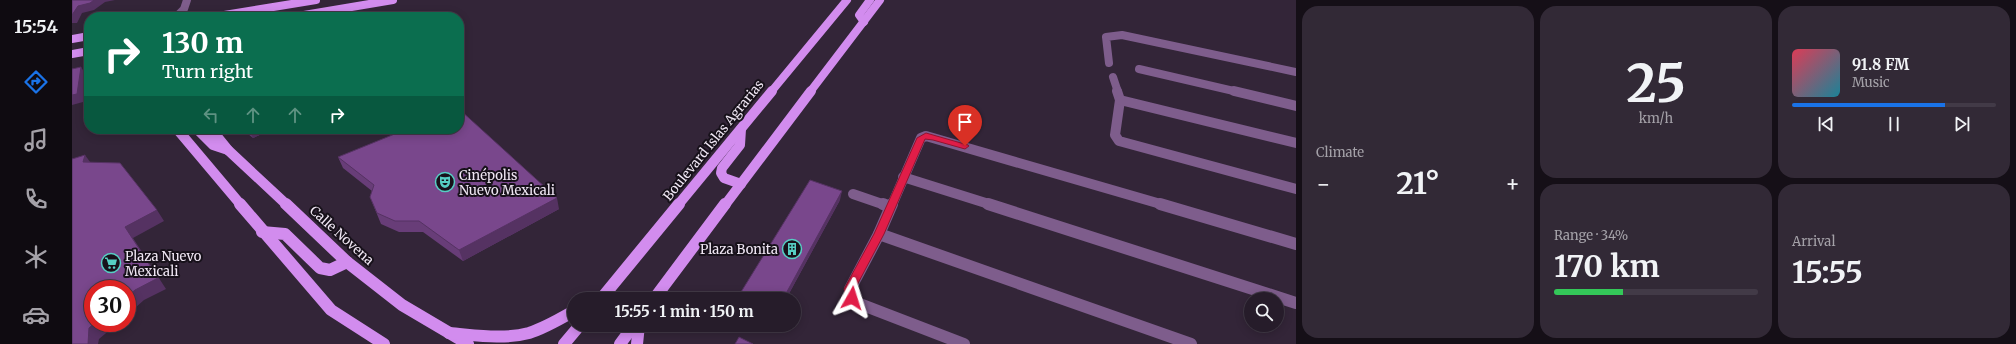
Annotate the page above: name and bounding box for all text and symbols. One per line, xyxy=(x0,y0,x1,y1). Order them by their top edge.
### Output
text: 15:54 xyxy=(14,15,58,38)
text: 130 m xyxy=(162,25,244,61)
icon: right xyxy=(96,28,148,80)
text: 25 xyxy=(1626,51,1686,116)
text: 91.8 FM xyxy=(1852,55,1909,74)
text: Turn right xyxy=(162,60,253,83)
icon: directions xyxy=(22,68,50,96)
text: Music xyxy=(1852,74,1890,91)
street label: Boulevard Islas Agrarias xyxy=(659,76,767,204)
icon: left xyxy=(200,104,222,126)
icon: ahead xyxy=(242,104,264,126)
icon: ahead xyxy=(284,104,306,126)
icon: right xyxy=(326,104,348,126)
pin xyxy=(948,105,982,146)
text: km/h xyxy=(1639,110,1673,127)
icon: arrive xyxy=(954,111,976,133)
icon: previous xyxy=(1815,113,1837,135)
icon: pause xyxy=(1883,113,1905,135)
icon: next xyxy=(1951,113,1973,135)
icon: music xyxy=(22,126,50,154)
text: Climate xyxy=(1316,144,1364,161)
text: 21° xyxy=(1396,164,1440,202)
place label: Cinépolis Nuevo Mexicali xyxy=(459,167,555,199)
text: − xyxy=(1316,170,1331,198)
text: + xyxy=(1505,170,1520,198)
theatre icon: Cinépolis Nuevo Mexicali xyxy=(434,171,456,193)
icon: phone xyxy=(22,185,50,213)
street label: Calle Novena xyxy=(306,202,377,269)
text: Range · 34% xyxy=(1554,227,1628,244)
text: Arrival xyxy=(1792,233,1835,250)
building icon: Plaza Bonita xyxy=(781,238,803,260)
place label: Plaza Bonita xyxy=(700,241,778,258)
icon: climate xyxy=(22,243,50,271)
text: 170 km xyxy=(1554,247,1660,285)
place label: Plaza Nuevo Mexicali xyxy=(125,248,202,280)
supermarket icon: Plaza Nuevo Mexicali xyxy=(100,252,122,274)
text: 15:55 xyxy=(1792,253,1863,291)
position arrow xyxy=(831,277,873,319)
speed limit sign: 30 xyxy=(84,280,136,332)
map controls xyxy=(1244,292,1284,332)
button: search xyxy=(1244,292,1284,332)
icon: car xyxy=(22,301,50,329)
text: 15:55 · 1 min · 150 m xyxy=(614,302,754,321)

